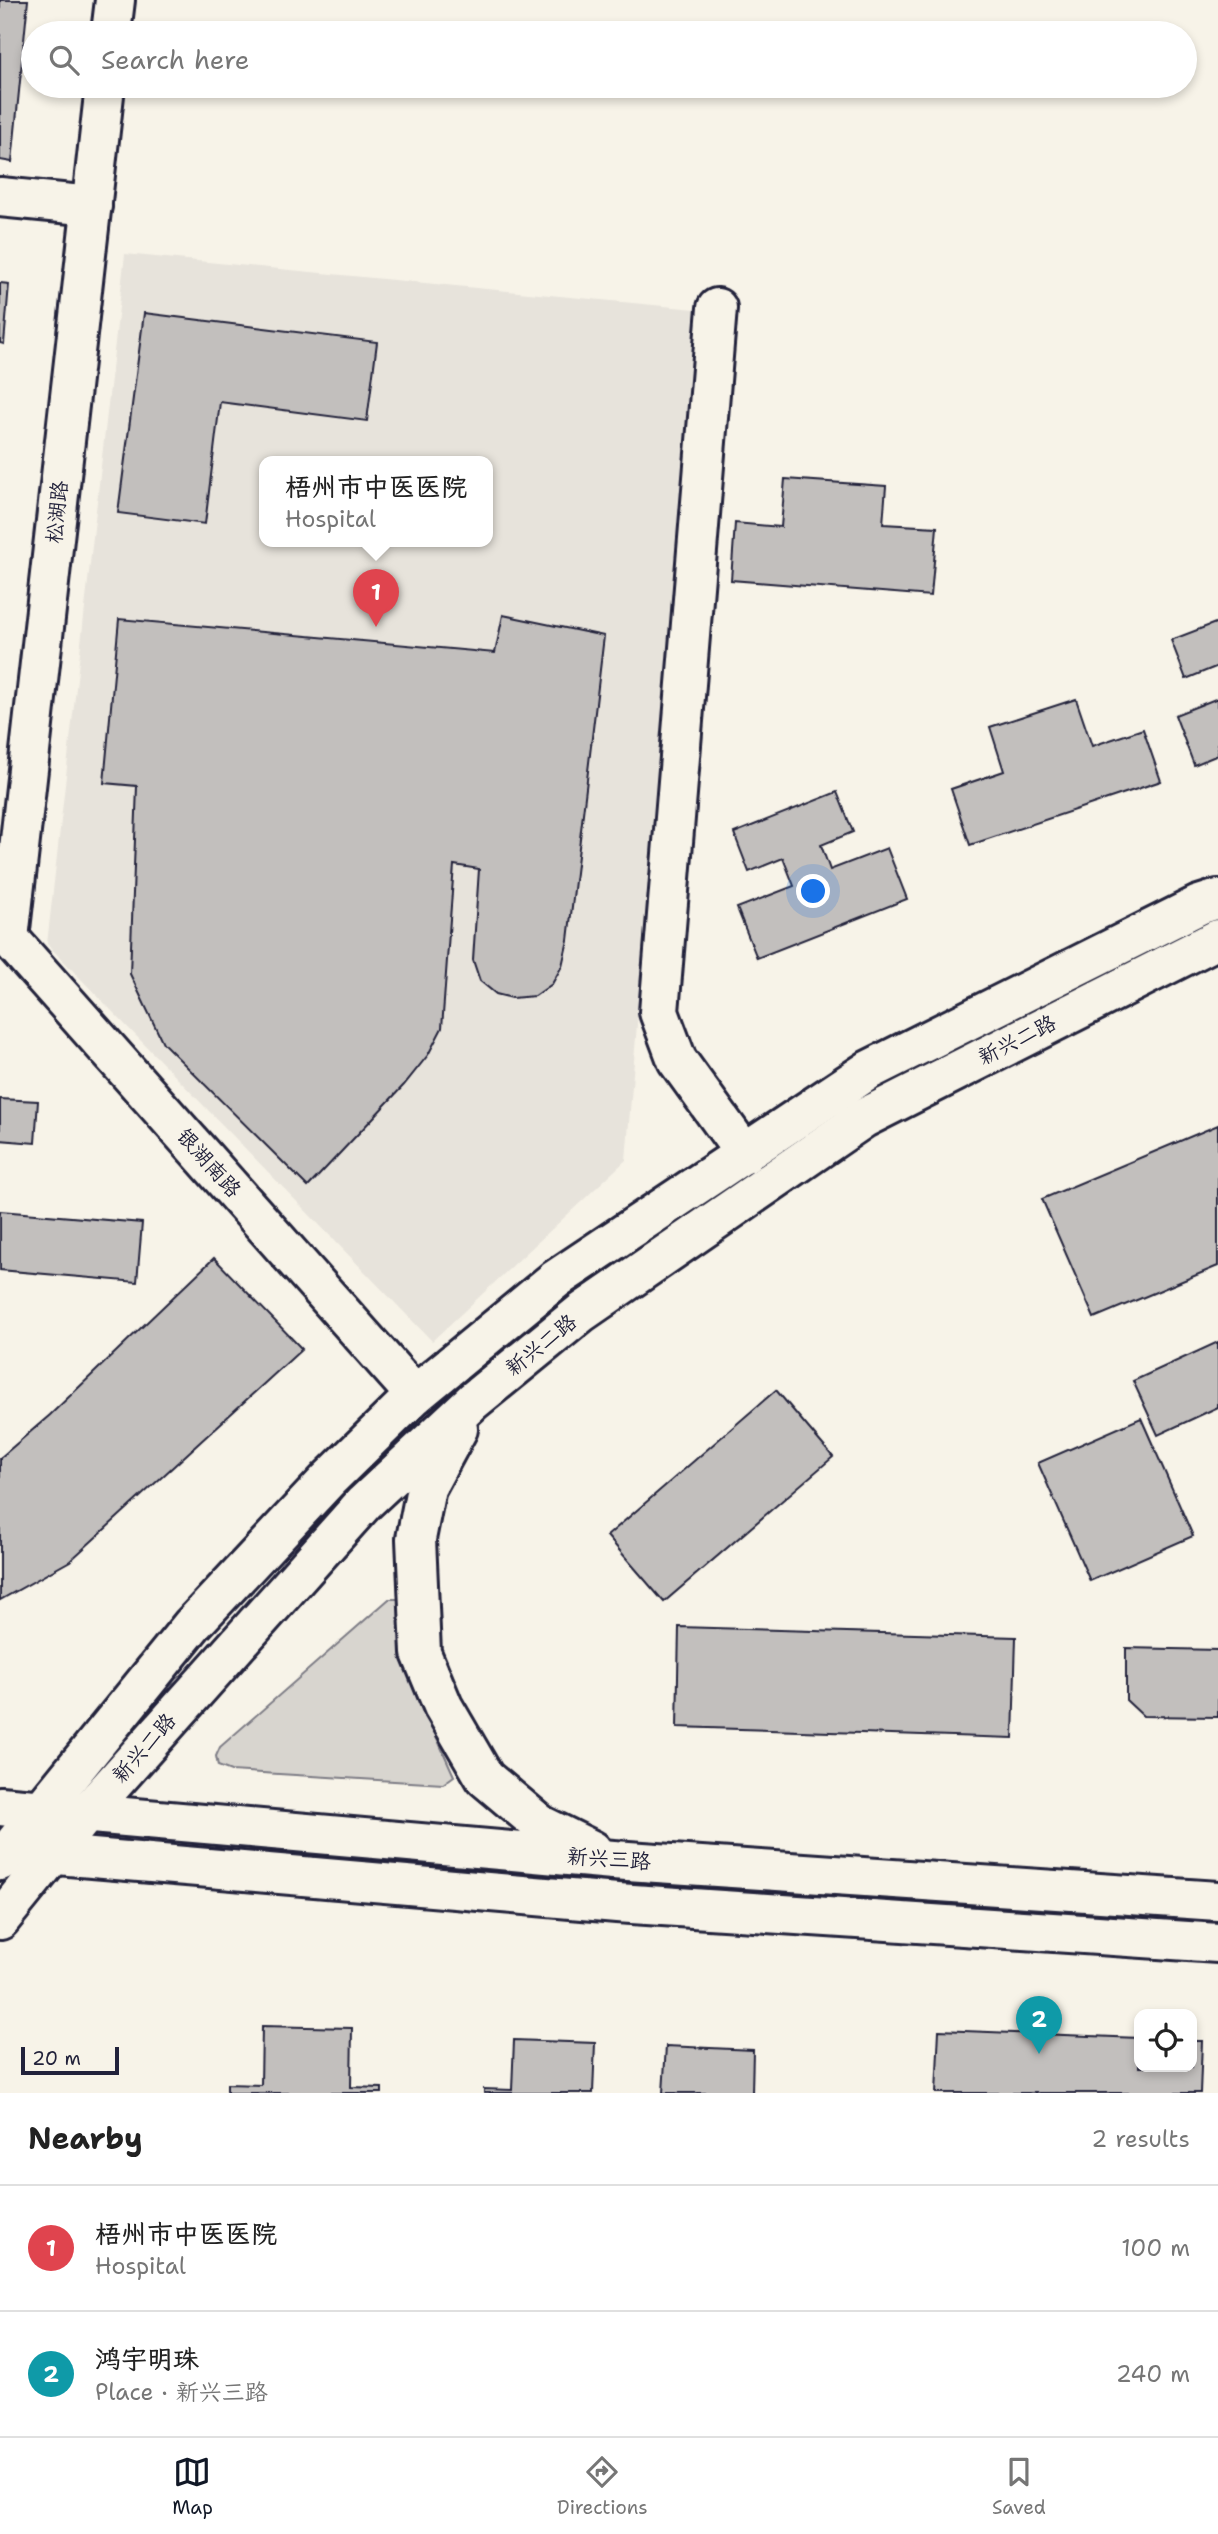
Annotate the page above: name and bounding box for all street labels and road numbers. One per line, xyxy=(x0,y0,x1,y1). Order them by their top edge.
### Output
street label: 松湖路 xyxy=(40,479,74,545)
street label: 新兴二路 xyxy=(973,1008,1061,1072)
street label: 银湖南路 xyxy=(170,1122,248,1204)
street label: 新兴二路 xyxy=(500,1308,582,1382)
street label: 新兴二路 xyxy=(106,1707,182,1789)
street label: 新兴三路 xyxy=(566,1842,652,1876)

